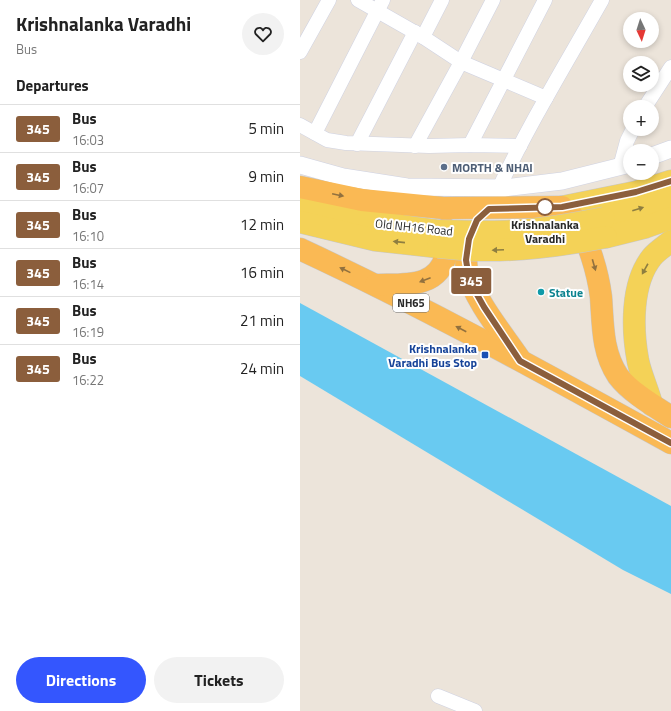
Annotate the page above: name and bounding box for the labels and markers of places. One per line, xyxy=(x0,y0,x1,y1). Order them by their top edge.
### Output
place label: MORTH & NHAI xyxy=(452,158,533,177)
marker: MORTH & NHAI xyxy=(439,162,449,172)
marker: Krishnalanka Varadhi xyxy=(536,198,554,216)
place label: Krishnalanka Varadhi xyxy=(511,215,579,248)
place label: Statue xyxy=(549,283,583,302)
marker: Statue xyxy=(536,287,546,297)
place label: Krishnalanka Varadhi Bus Stop xyxy=(388,339,477,372)
marker: Krishnalanka Varadhi Bus Stop xyxy=(480,350,490,360)

